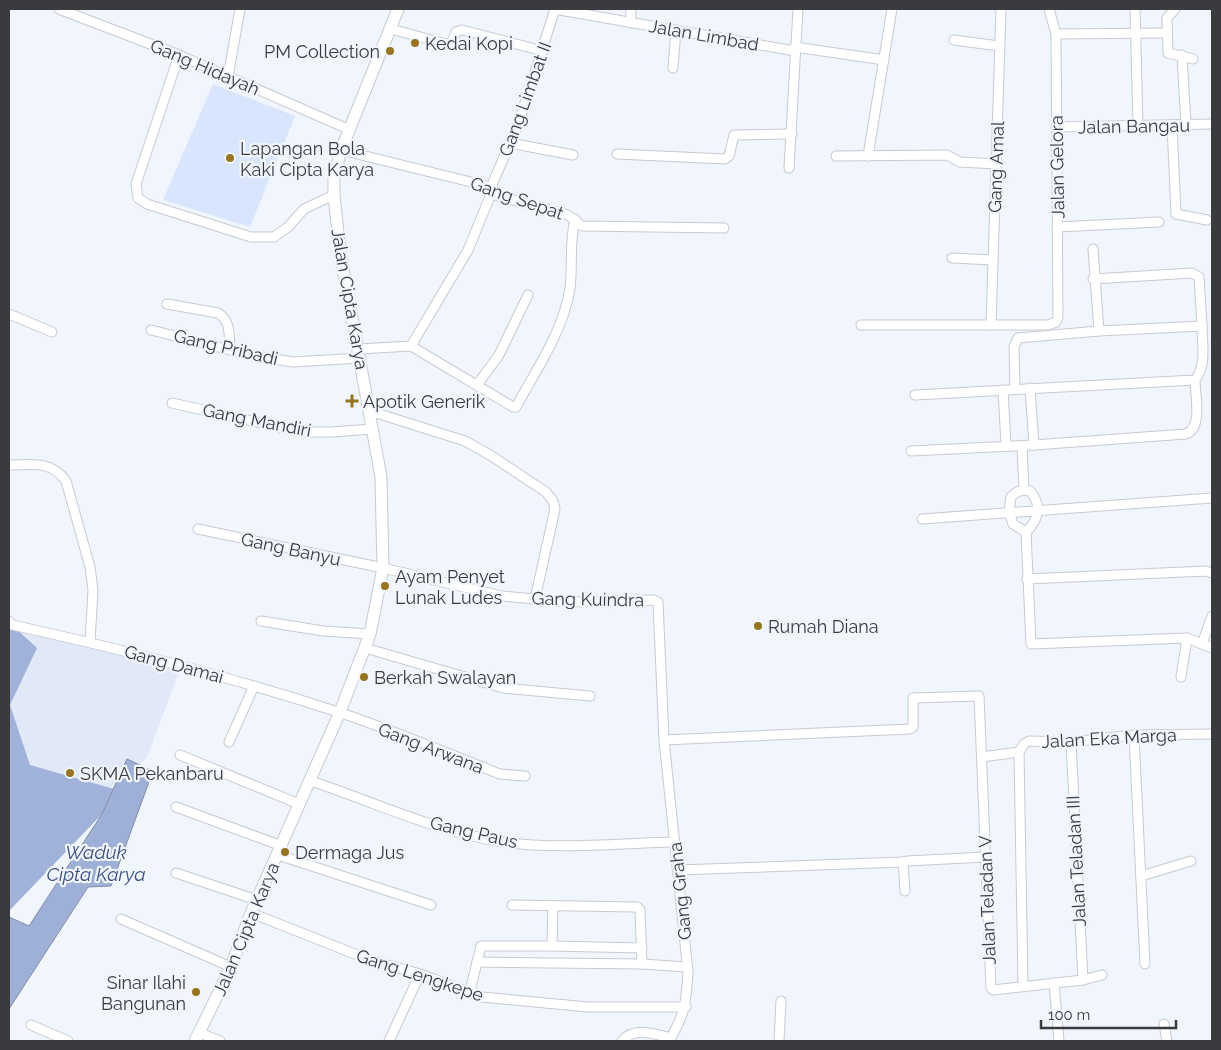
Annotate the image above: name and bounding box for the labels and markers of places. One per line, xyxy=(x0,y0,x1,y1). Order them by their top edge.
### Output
place label: Kedai Kopi xyxy=(425,33,513,54)
marker: Kedai Kopi xyxy=(409,37,421,49)
place label: PM Collection xyxy=(264,41,380,62)
marker: PM Collection xyxy=(384,45,396,57)
place label: Lapangan Bola Kaki Cipta Karya xyxy=(240,138,374,180)
marker: Lapangan Bola Kaki Cipta Karya xyxy=(224,152,236,164)
place label: Apotik Generik xyxy=(363,391,486,412)
marker: Apotik Generik xyxy=(345,394,359,408)
place label: Ayam Penyet Lunak Ludes xyxy=(395,566,505,608)
marker: Ayam Penyet Lunak Ludes xyxy=(379,580,391,592)
place label: Rumah Diana xyxy=(768,616,879,637)
marker: Rumah Diana xyxy=(752,620,764,632)
place label: Berkah Swalayan xyxy=(374,667,516,688)
marker: Berkah Swalayan xyxy=(358,671,370,683)
place label: SKMA Pekanbaru xyxy=(80,763,224,784)
marker: SKMA Pekanbaru xyxy=(64,767,76,779)
place label: Dermaga Jus xyxy=(295,842,404,863)
marker: Dermaga Jus xyxy=(279,846,291,858)
place label: Sinar Ilahi Bangunan xyxy=(101,972,186,1014)
marker: Sinar Ilahi Bangunan xyxy=(190,986,202,998)

